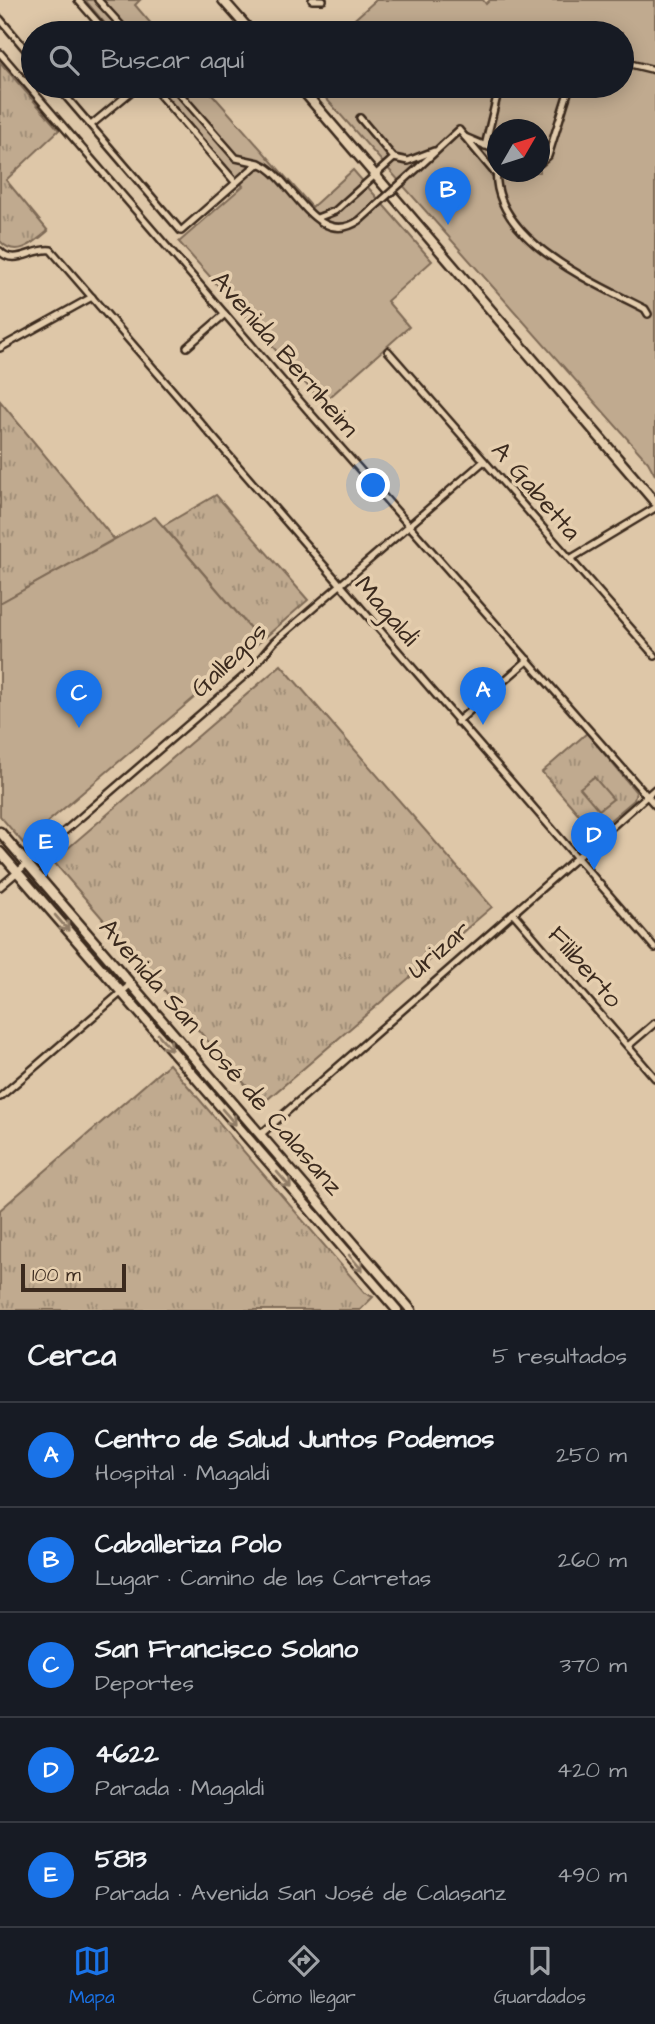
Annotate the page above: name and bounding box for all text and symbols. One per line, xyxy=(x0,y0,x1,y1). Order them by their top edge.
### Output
search box xyxy=(21,21,634,98)
icon: search xyxy=(45,41,83,79)
text: Buscar aquí xyxy=(101,42,244,78)
north arrow xyxy=(487,119,550,182)
pin: B xyxy=(425,167,471,225)
street label: Avenida Bernheim xyxy=(203,263,368,445)
street label: A Gabetta xyxy=(483,433,589,549)
your location xyxy=(356,468,390,502)
street label: Magaldi xyxy=(345,568,428,655)
street label: Gallegos xyxy=(182,614,277,707)
pin: A xyxy=(460,667,506,725)
pin: C xyxy=(56,670,102,728)
pin: D xyxy=(571,812,617,870)
pin: E xyxy=(23,819,69,877)
street label: Avenida San José de Calasanz xyxy=(91,911,352,1203)
street label: Urizar xyxy=(400,912,478,988)
one-way arrow xyxy=(54,914,70,932)
street label: Filiberto xyxy=(539,918,631,1016)
one-way arrow xyxy=(157,1033,173,1051)
one-way arrow xyxy=(221,1107,237,1125)
one-way arrow xyxy=(276,1171,292,1189)
one-way arrow xyxy=(348,1254,364,1272)
scale bar xyxy=(21,1261,126,1293)
text: 100 m xyxy=(32,1262,81,1289)
text: Cerca xyxy=(28,1335,116,1377)
text: 5 resultados xyxy=(492,1340,627,1372)
text: Centro de Salud Juntos Podemos xyxy=(95,1421,494,1457)
text: A xyxy=(44,1439,58,1471)
text: 250 m xyxy=(556,1439,627,1471)
text: Hospital · Magaldi xyxy=(95,1457,269,1489)
text: Caballeriza Polo xyxy=(95,1526,281,1562)
text: B xyxy=(43,1544,59,1576)
text: 260 m xyxy=(558,1544,627,1576)
text: Lugar · Camino de las Carretas xyxy=(95,1562,431,1594)
text: San Francisco Solano xyxy=(95,1631,358,1667)
text: C xyxy=(43,1649,59,1681)
text: 370 m xyxy=(560,1649,627,1681)
text: Deportes xyxy=(95,1667,194,1699)
text: 4622 xyxy=(95,1736,159,1772)
text: D xyxy=(44,1754,58,1786)
text: 420 m xyxy=(557,1754,627,1786)
text: Parada · Magaldi xyxy=(95,1772,264,1804)
text: 5813 xyxy=(95,1841,147,1877)
text: E xyxy=(44,1859,58,1891)
text: 490 m xyxy=(557,1859,627,1891)
text: Parada · Avenida San José de Calasanz xyxy=(95,1877,506,1909)
tab: Mapa xyxy=(69,1942,115,2011)
tab: Cómo llegar xyxy=(252,1942,356,2011)
tab: Guardados xyxy=(494,1942,586,2011)

